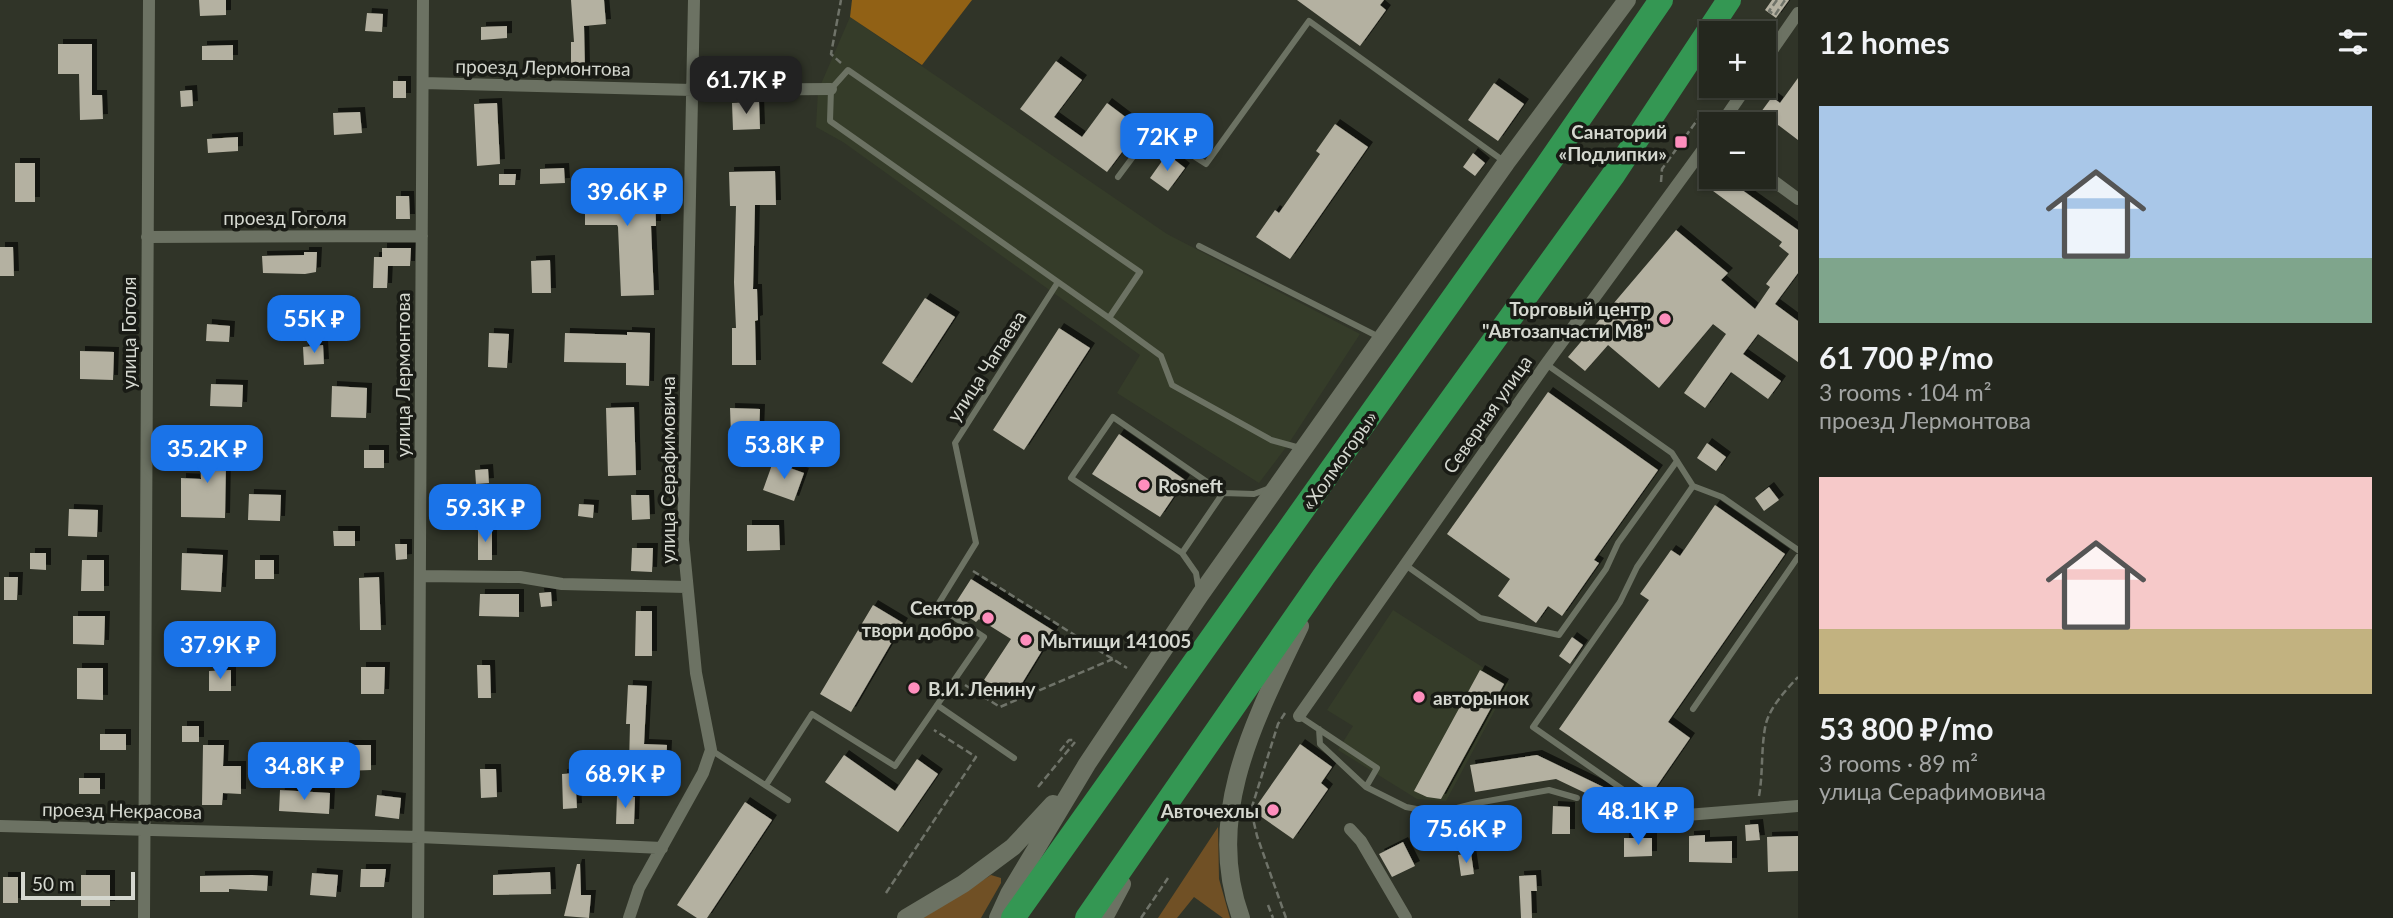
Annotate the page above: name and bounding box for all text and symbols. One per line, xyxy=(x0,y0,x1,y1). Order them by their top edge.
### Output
map controls xyxy=(1699,21,1776,189)
button: + xyxy=(1699,21,1776,98)
icon: filters xyxy=(2334,23,2372,61)
text: 12 homes xyxy=(1819,24,1950,60)
street label: проезд Лермонтова xyxy=(455,54,631,80)
pin: 61.7K ₽ xyxy=(681,57,811,116)
text: 61.7K ₽ xyxy=(706,65,786,93)
button: − xyxy=(1699,112,1776,189)
pin: 72K ₽ xyxy=(1118,114,1216,173)
place label: Санаторий «Подлипки» xyxy=(1558,120,1667,165)
text: 72K ₽ xyxy=(1136,122,1198,150)
marker: Санаторий «Подлипки» xyxy=(1673,134,1689,150)
icon: home xyxy=(2033,151,2159,277)
pin: 39.6K ₽ xyxy=(562,168,692,228)
text: 39.6K ₽ xyxy=(587,177,667,205)
street label: проезд Гоголя xyxy=(223,206,347,229)
street label: улица Гоголя xyxy=(117,277,140,389)
street label: улица Лермонтова xyxy=(391,293,414,457)
pin: 55K ₽ xyxy=(265,296,363,355)
place label: Торговый центр "Автозапчасти М8" xyxy=(1482,297,1651,342)
text: 55K ₽ xyxy=(283,304,345,332)
street label: улица Чапаева xyxy=(942,306,1030,426)
marker: Торговый центр "Автозапчасти М8" xyxy=(1657,311,1673,327)
text: 61 700 ₽/mo xyxy=(1819,339,1994,375)
street label: Северная улица xyxy=(1438,351,1536,477)
street label: улица Серафимовича xyxy=(656,376,679,564)
text: 3 rooms · 104 m² xyxy=(1819,378,1991,406)
street label: «Холмогоры» xyxy=(1296,406,1382,514)
text: проезд Лермонтова xyxy=(1819,406,2031,434)
pin: 53.8K ₽ xyxy=(719,421,849,481)
pin: 35.2K ₽ xyxy=(142,426,272,485)
text: 53.8K ₽ xyxy=(744,430,824,458)
text: 35.2K ₽ xyxy=(167,434,247,462)
place label: Rosneft xyxy=(1158,474,1224,497)
marker: Rosneft xyxy=(1136,477,1152,493)
pin: 59.3K ₽ xyxy=(420,484,550,544)
text: 59.3K ₽ xyxy=(445,493,525,521)
icon: home xyxy=(2033,522,2159,648)
place label: Сектор твори добро xyxy=(862,596,974,641)
marker: Сектор твори добро xyxy=(980,610,996,626)
pin: 37.9K ₽ xyxy=(155,622,285,681)
place label: Мытищи 141005 xyxy=(1040,629,1191,652)
text: 37.9K ₽ xyxy=(180,630,260,658)
marker: Мытищи 141005 xyxy=(1018,632,1034,648)
place label: В.И. Ленину xyxy=(928,677,1036,700)
marker: В.И. Ленину xyxy=(906,680,922,696)
place label: авторынок xyxy=(1433,686,1530,709)
marker: авторынок xyxy=(1411,689,1427,705)
text: 53 800 ₽/mo xyxy=(1819,710,1994,746)
pin: 34.8K ₽ xyxy=(239,742,369,802)
text: 3 rooms · 89 m² xyxy=(1819,749,1978,777)
pin: 68.9K ₽ xyxy=(560,750,690,810)
text: 34.8K ₽ xyxy=(264,751,344,779)
text: 68.9K ₽ xyxy=(585,759,665,787)
text: улица Серафимовича xyxy=(1819,777,2046,805)
pin: 48.1K ₽ xyxy=(1573,788,1703,847)
text: 48.1K ₽ xyxy=(1598,796,1678,824)
street label: проезд Некрасова xyxy=(42,797,202,823)
place label: Авточехлы xyxy=(1160,799,1259,822)
marker: Авточехлы xyxy=(1265,802,1281,818)
pin: 75.6K ₽ xyxy=(1401,806,1531,865)
text: 75.6K ₽ xyxy=(1426,814,1506,842)
scale bar xyxy=(21,869,135,901)
text: 50 m xyxy=(32,872,75,895)

